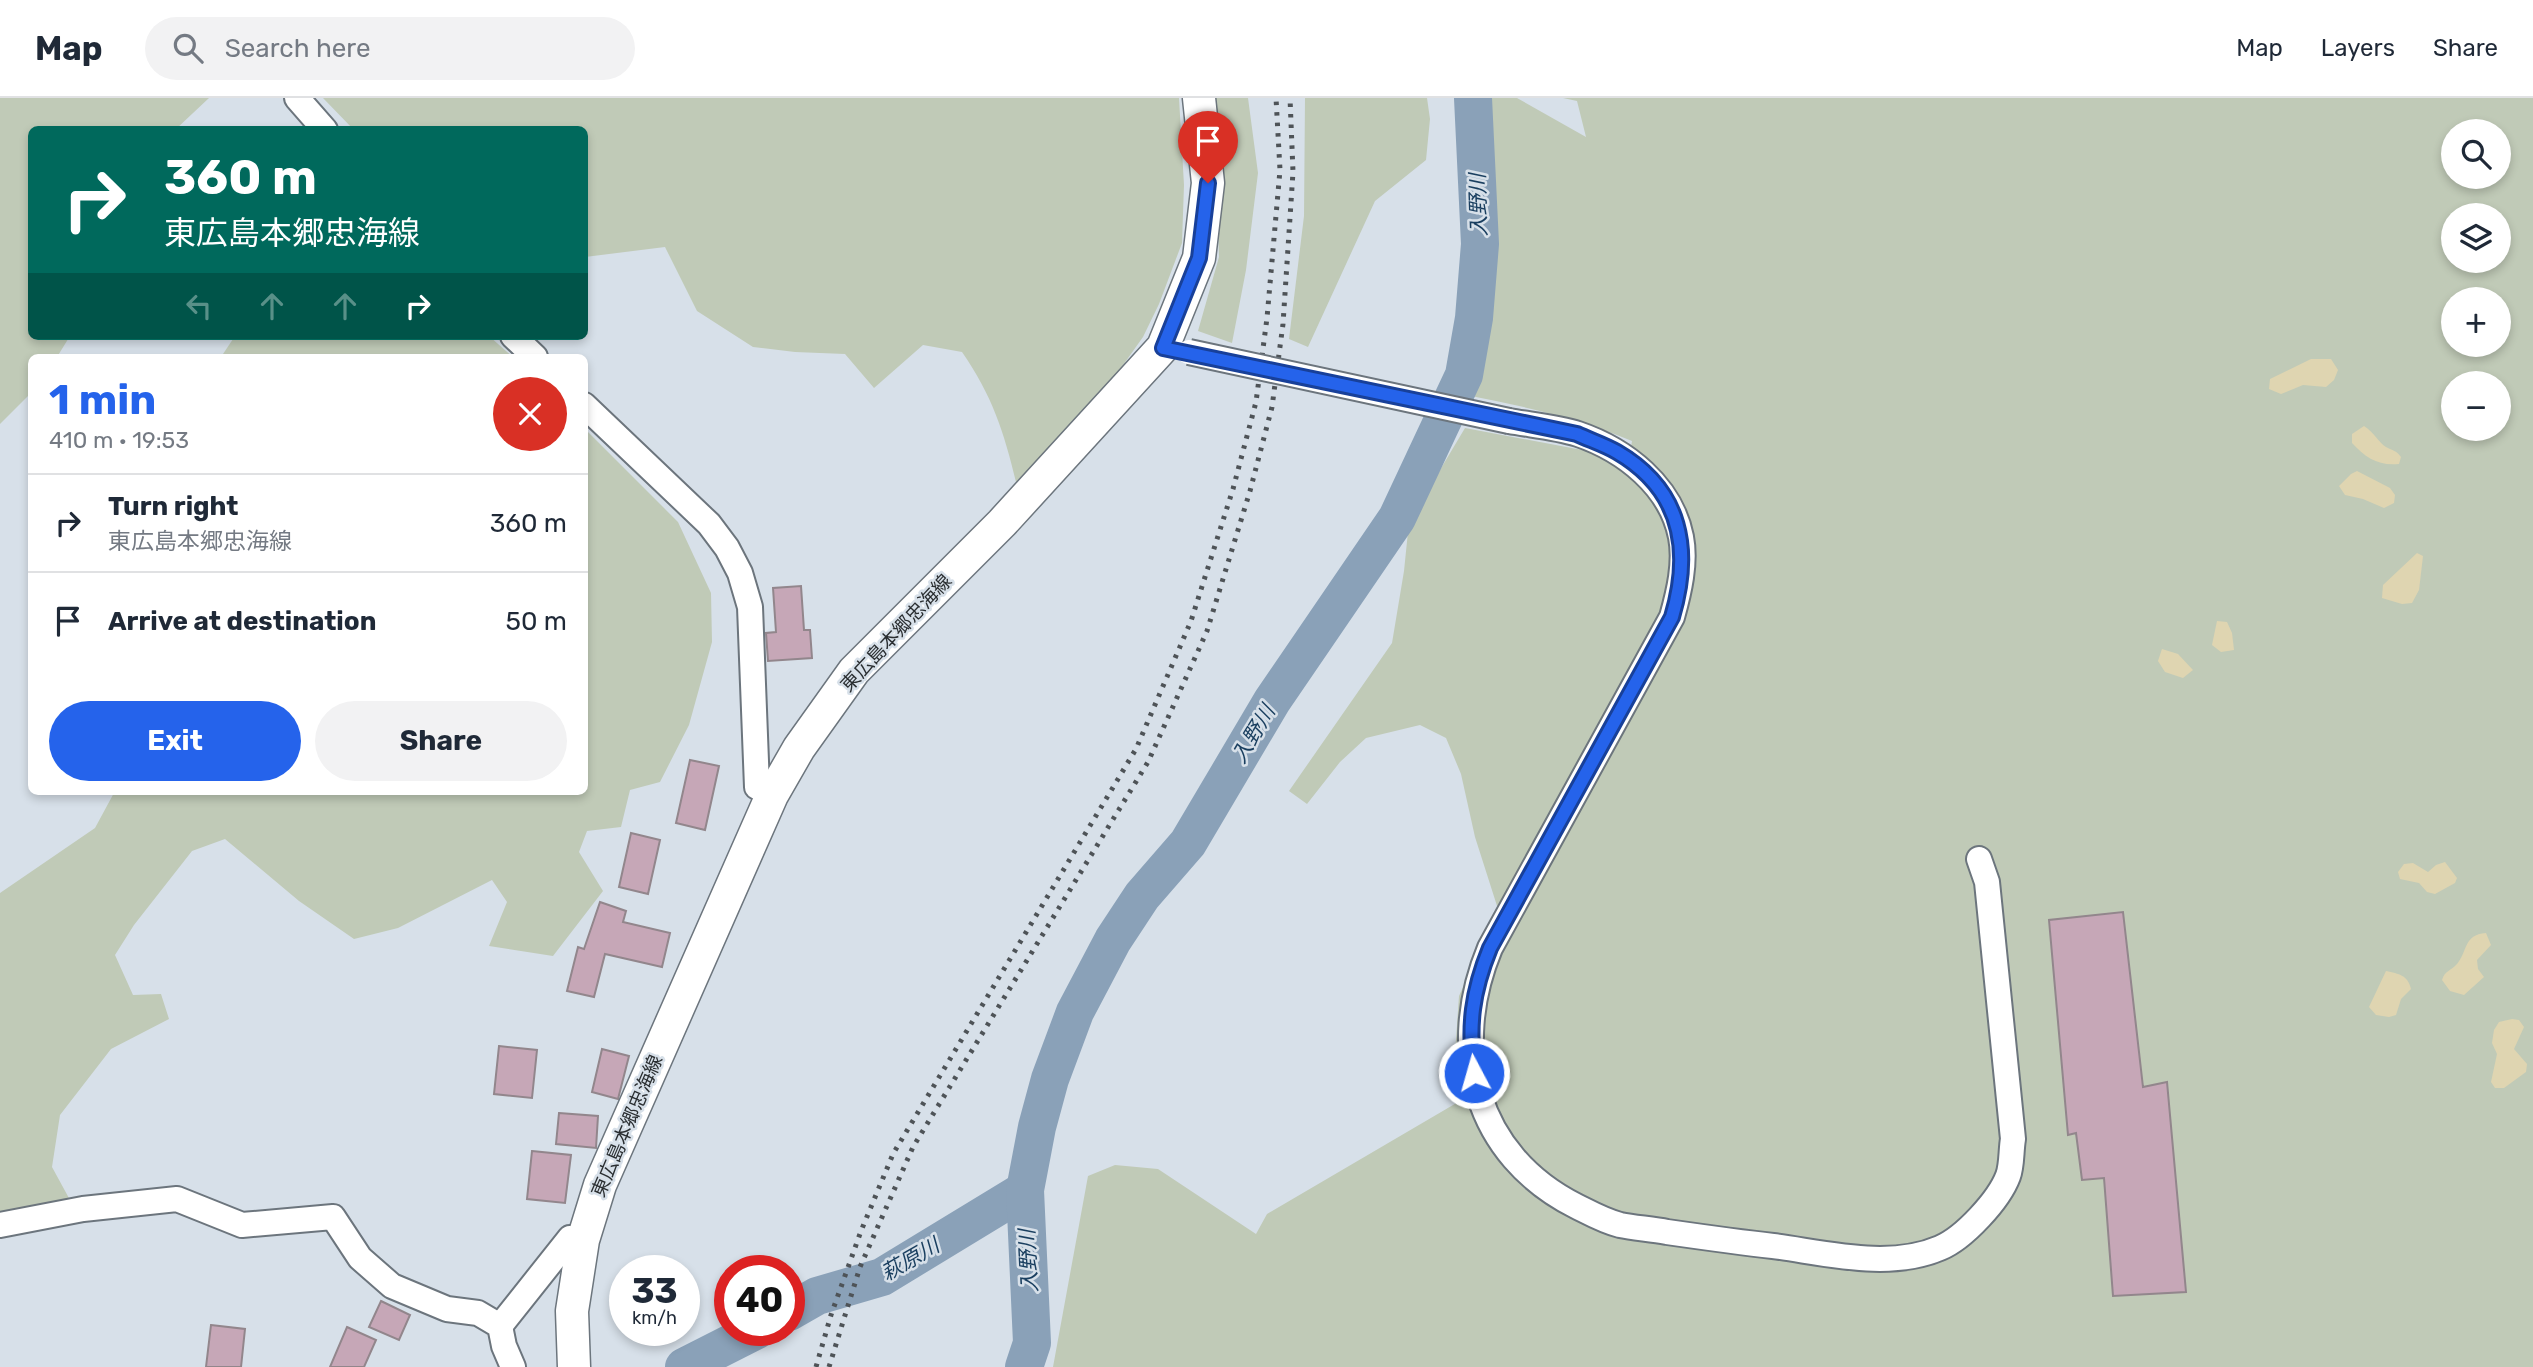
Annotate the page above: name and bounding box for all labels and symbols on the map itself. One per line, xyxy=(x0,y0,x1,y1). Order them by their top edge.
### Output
pin xyxy=(1178,111,1238,183)
water label: 入野川 xyxy=(1464,171,1492,237)
street label: 東広島本郷忠海線 xyxy=(836,570,956,696)
water label: 入野川 xyxy=(1226,699,1281,767)
position arrow xyxy=(1437,1036,1511,1110)
street label: 東広島本郷忠海線 xyxy=(587,1052,667,1200)
water label: 入野川 xyxy=(1014,1227,1042,1293)
water label: 萩原川 xyxy=(876,1231,945,1286)
speed limit sign: 40 xyxy=(714,1255,805,1346)

